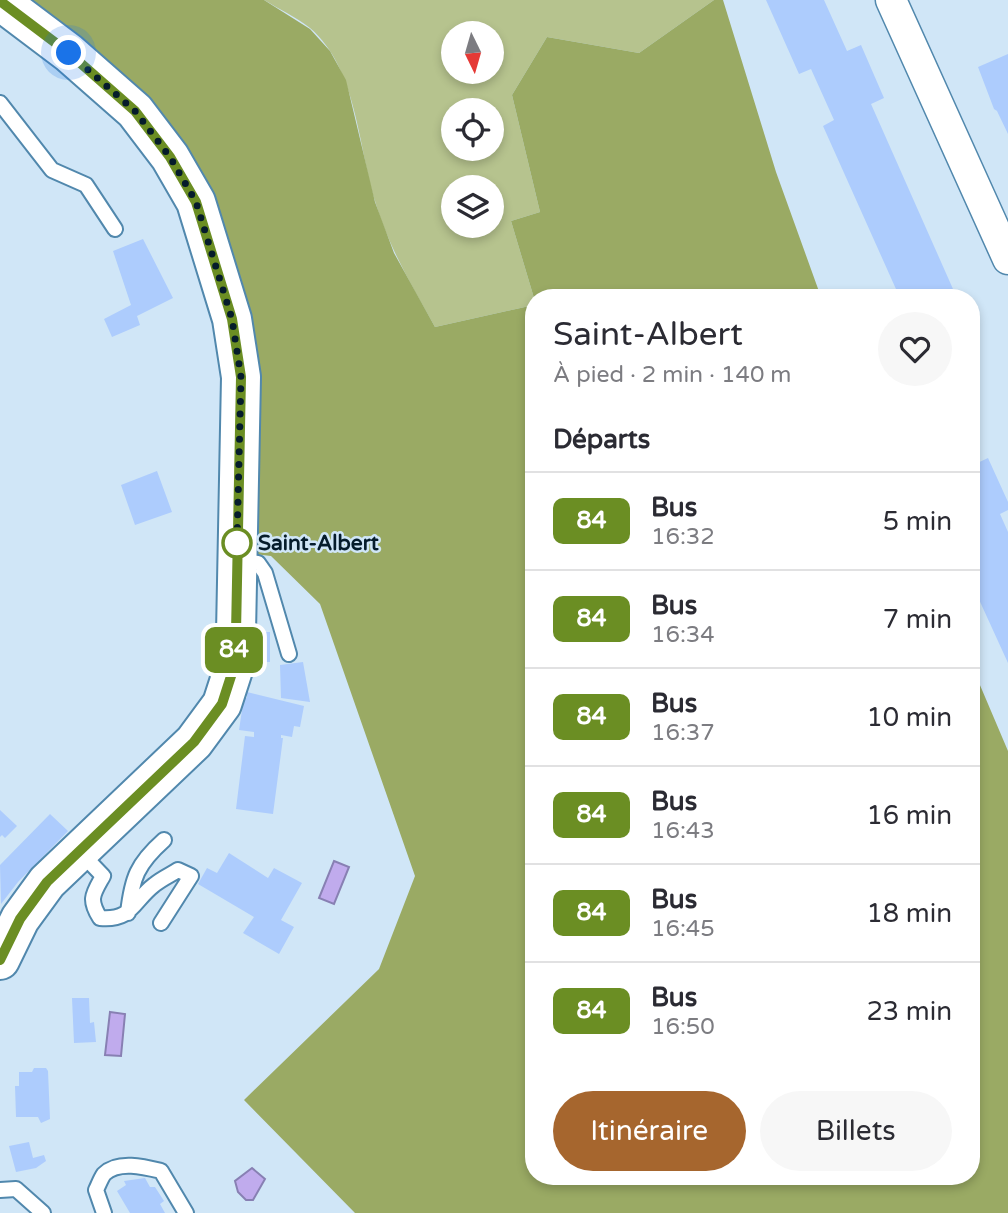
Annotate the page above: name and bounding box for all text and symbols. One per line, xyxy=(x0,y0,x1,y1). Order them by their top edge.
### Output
north arrow xyxy=(441,21,504,84)
map controls xyxy=(441,21,504,238)
your location xyxy=(51,35,86,70)
button: locate xyxy=(441,98,504,161)
button: layers xyxy=(441,175,504,238)
button: heart xyxy=(878,312,952,386)
text: Saint-Albert xyxy=(553,315,743,354)
text: À pied · 2 min · 140 m xyxy=(553,361,792,389)
text: Départs xyxy=(553,424,650,455)
text: Bus xyxy=(651,492,697,523)
text: 84 xyxy=(576,506,607,535)
text: 5 min xyxy=(883,506,952,537)
text: 16:32 xyxy=(651,523,715,551)
marker: Saint-Albert xyxy=(222,528,252,558)
place label: Saint-Albert xyxy=(258,531,379,556)
text: Bus xyxy=(651,590,697,621)
text: 84 xyxy=(576,604,607,633)
text: 7 min xyxy=(883,604,952,635)
text: 16:34 xyxy=(651,621,715,649)
line badge: 84 xyxy=(202,627,266,673)
text: 84 xyxy=(219,635,249,664)
text: Bus xyxy=(651,688,697,719)
text: 84 xyxy=(576,702,607,731)
text: 10 min xyxy=(866,702,952,733)
text: 16:37 xyxy=(651,719,715,747)
text: Bus xyxy=(651,786,697,817)
text: 84 xyxy=(576,800,607,829)
text: 16 min xyxy=(866,800,952,831)
text: 16:43 xyxy=(651,817,715,845)
text: Bus xyxy=(651,884,697,915)
text: 84 xyxy=(576,898,607,927)
text: 18 min xyxy=(866,898,952,929)
text: 16:45 xyxy=(651,915,715,943)
text: Bus xyxy=(651,982,697,1013)
text: 84 xyxy=(576,996,607,1025)
text: 23 min xyxy=(866,996,952,1027)
text: 16:50 xyxy=(651,1013,715,1041)
button: Itinéraire xyxy=(553,1091,746,1171)
button: Billets xyxy=(760,1091,952,1171)

